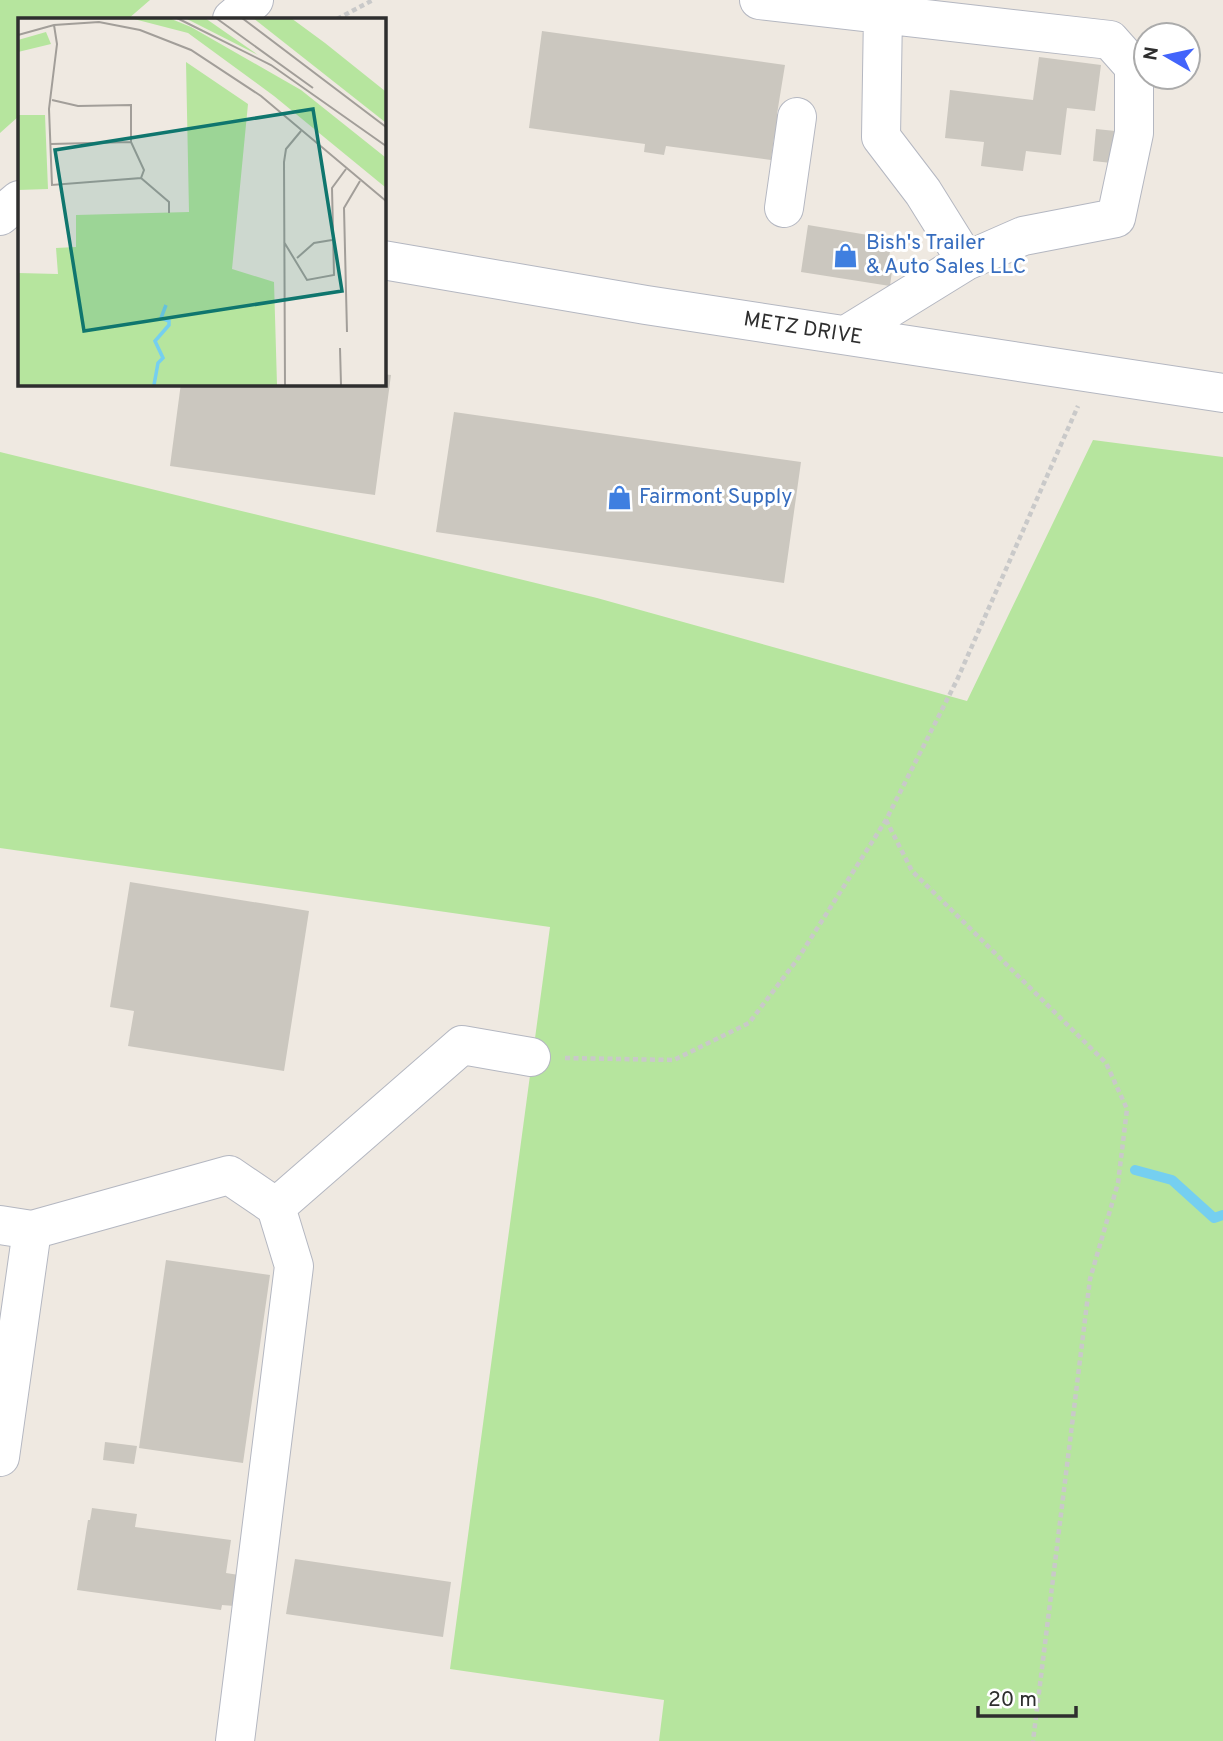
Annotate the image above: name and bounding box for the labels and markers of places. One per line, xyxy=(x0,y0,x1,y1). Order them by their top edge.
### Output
place label: Bish's Trailer & Auto Sales LLC xyxy=(866,230,1026,281)
shop icon: Bish's Trailer & Auto Sales LLC xyxy=(832,241,860,269)
shop icon: Fairmont Supply xyxy=(605,483,633,511)
place label: Fairmont Supply xyxy=(639,484,792,511)

